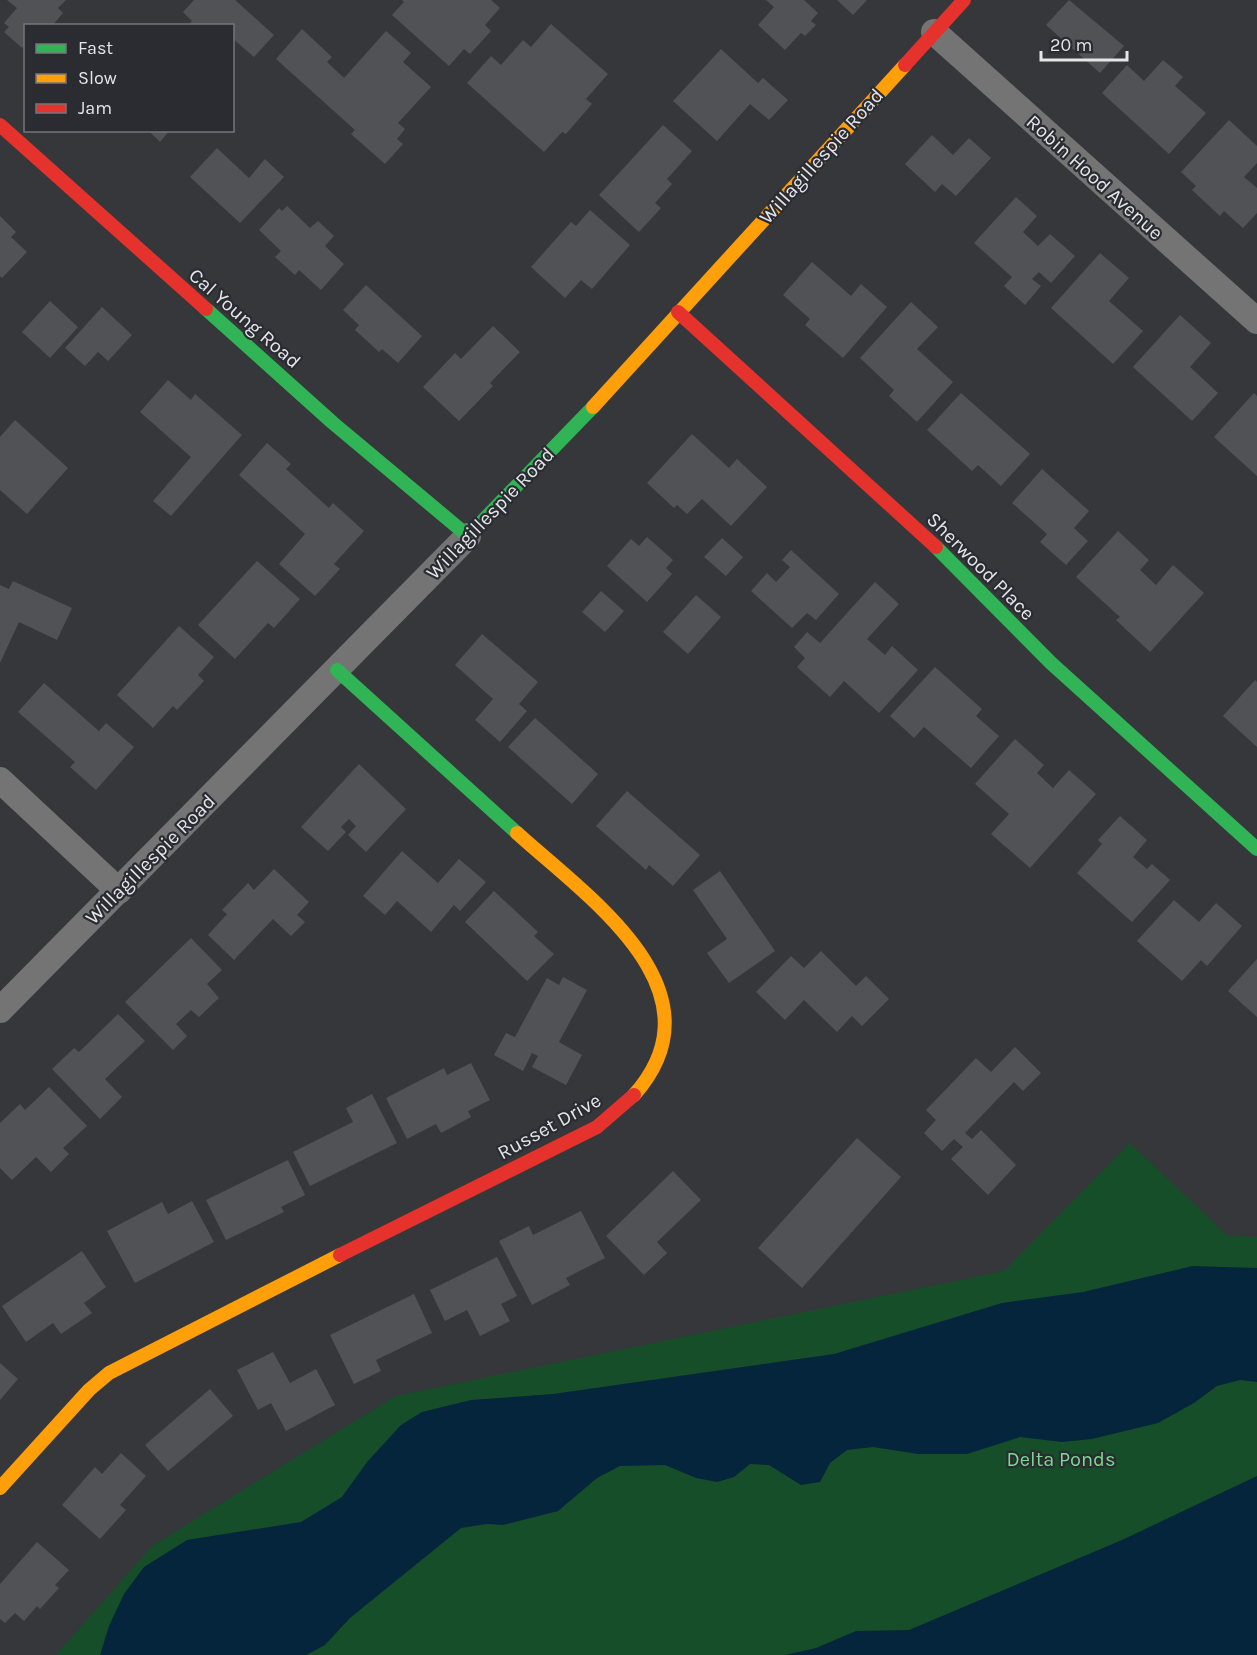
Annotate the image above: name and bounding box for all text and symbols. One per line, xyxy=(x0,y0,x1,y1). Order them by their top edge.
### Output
legend xyxy=(24,24,234,132)
scale bar xyxy=(1041,24,1126,62)
text: 20 m xyxy=(1050,34,1092,56)
text: Fast xyxy=(78,37,113,59)
text: Slow xyxy=(78,67,117,89)
street label: Willagillespie Road xyxy=(755,84,888,229)
text: Jam xyxy=(78,97,112,119)
street label: Robin Hood Avenue xyxy=(1022,110,1168,245)
street label: Cal Young Road xyxy=(184,264,305,373)
street label: Willagillespie Road xyxy=(422,443,559,584)
street label: Sherwood Place xyxy=(922,508,1039,625)
street label: Willagillespie Road xyxy=(81,790,220,929)
street label: Russet Drive xyxy=(494,1089,605,1164)
park label: Delta Ponds xyxy=(1007,1448,1115,1471)

